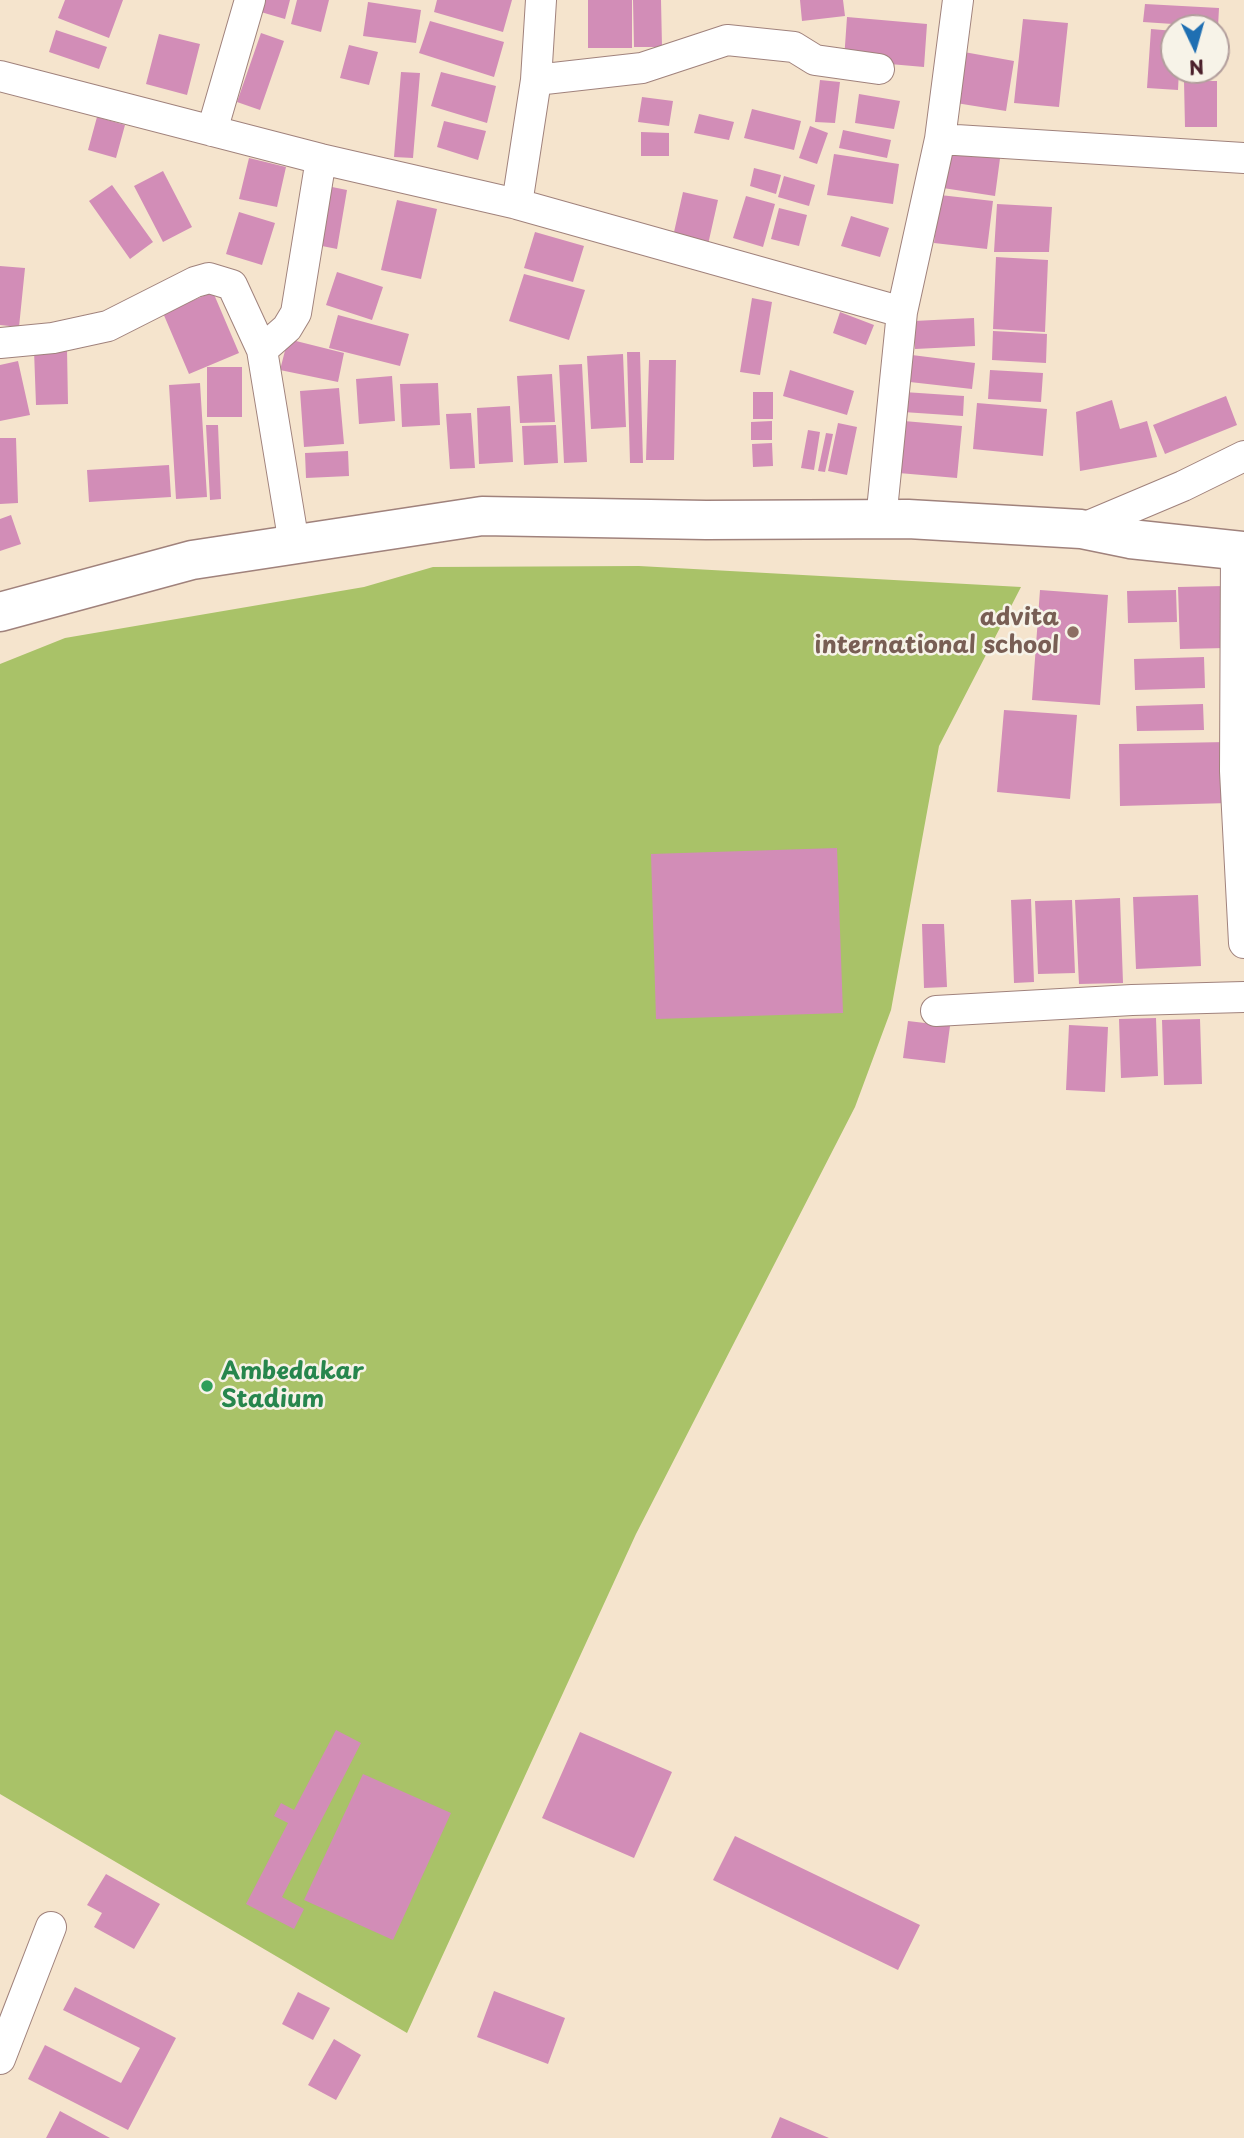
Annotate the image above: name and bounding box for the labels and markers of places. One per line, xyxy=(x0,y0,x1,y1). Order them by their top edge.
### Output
place label: advita international school xyxy=(814,604,1059,660)
marker: advita international school xyxy=(1065,624,1081,640)
place label: Ambedakar Stadium xyxy=(221,1358,364,1414)
marker: Ambedakar Stadium xyxy=(199,1378,215,1394)

